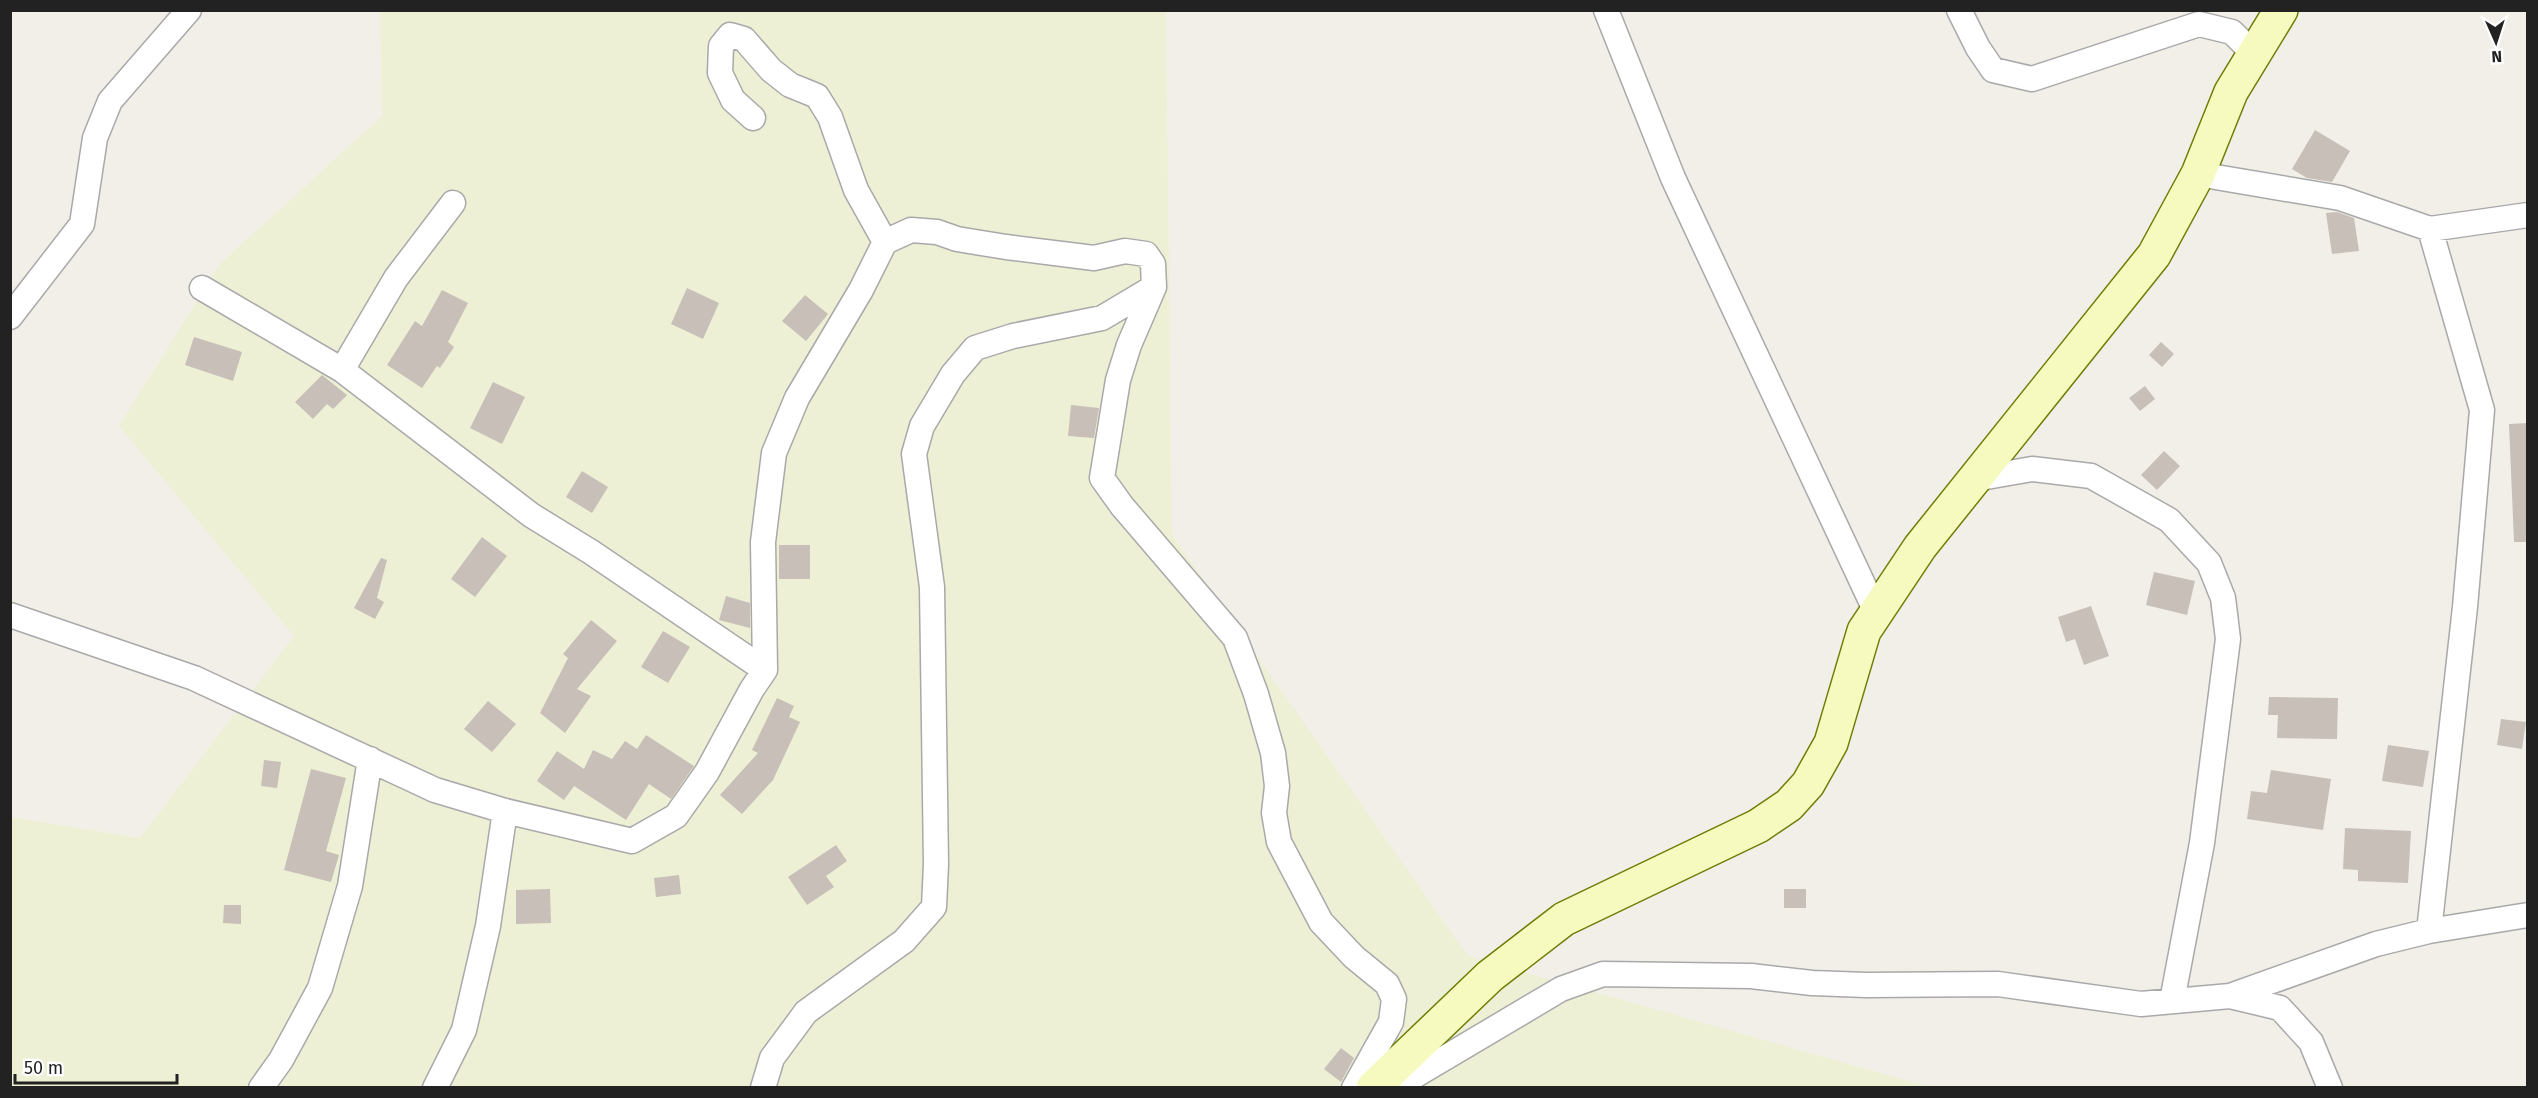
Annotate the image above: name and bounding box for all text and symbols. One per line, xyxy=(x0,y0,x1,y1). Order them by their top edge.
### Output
north arrow xyxy=(2466,12,2526,72)
text: N xyxy=(2491,47,2503,66)
scale bar xyxy=(15,1047,177,1085)
text: 50 m xyxy=(24,1057,63,1079)

